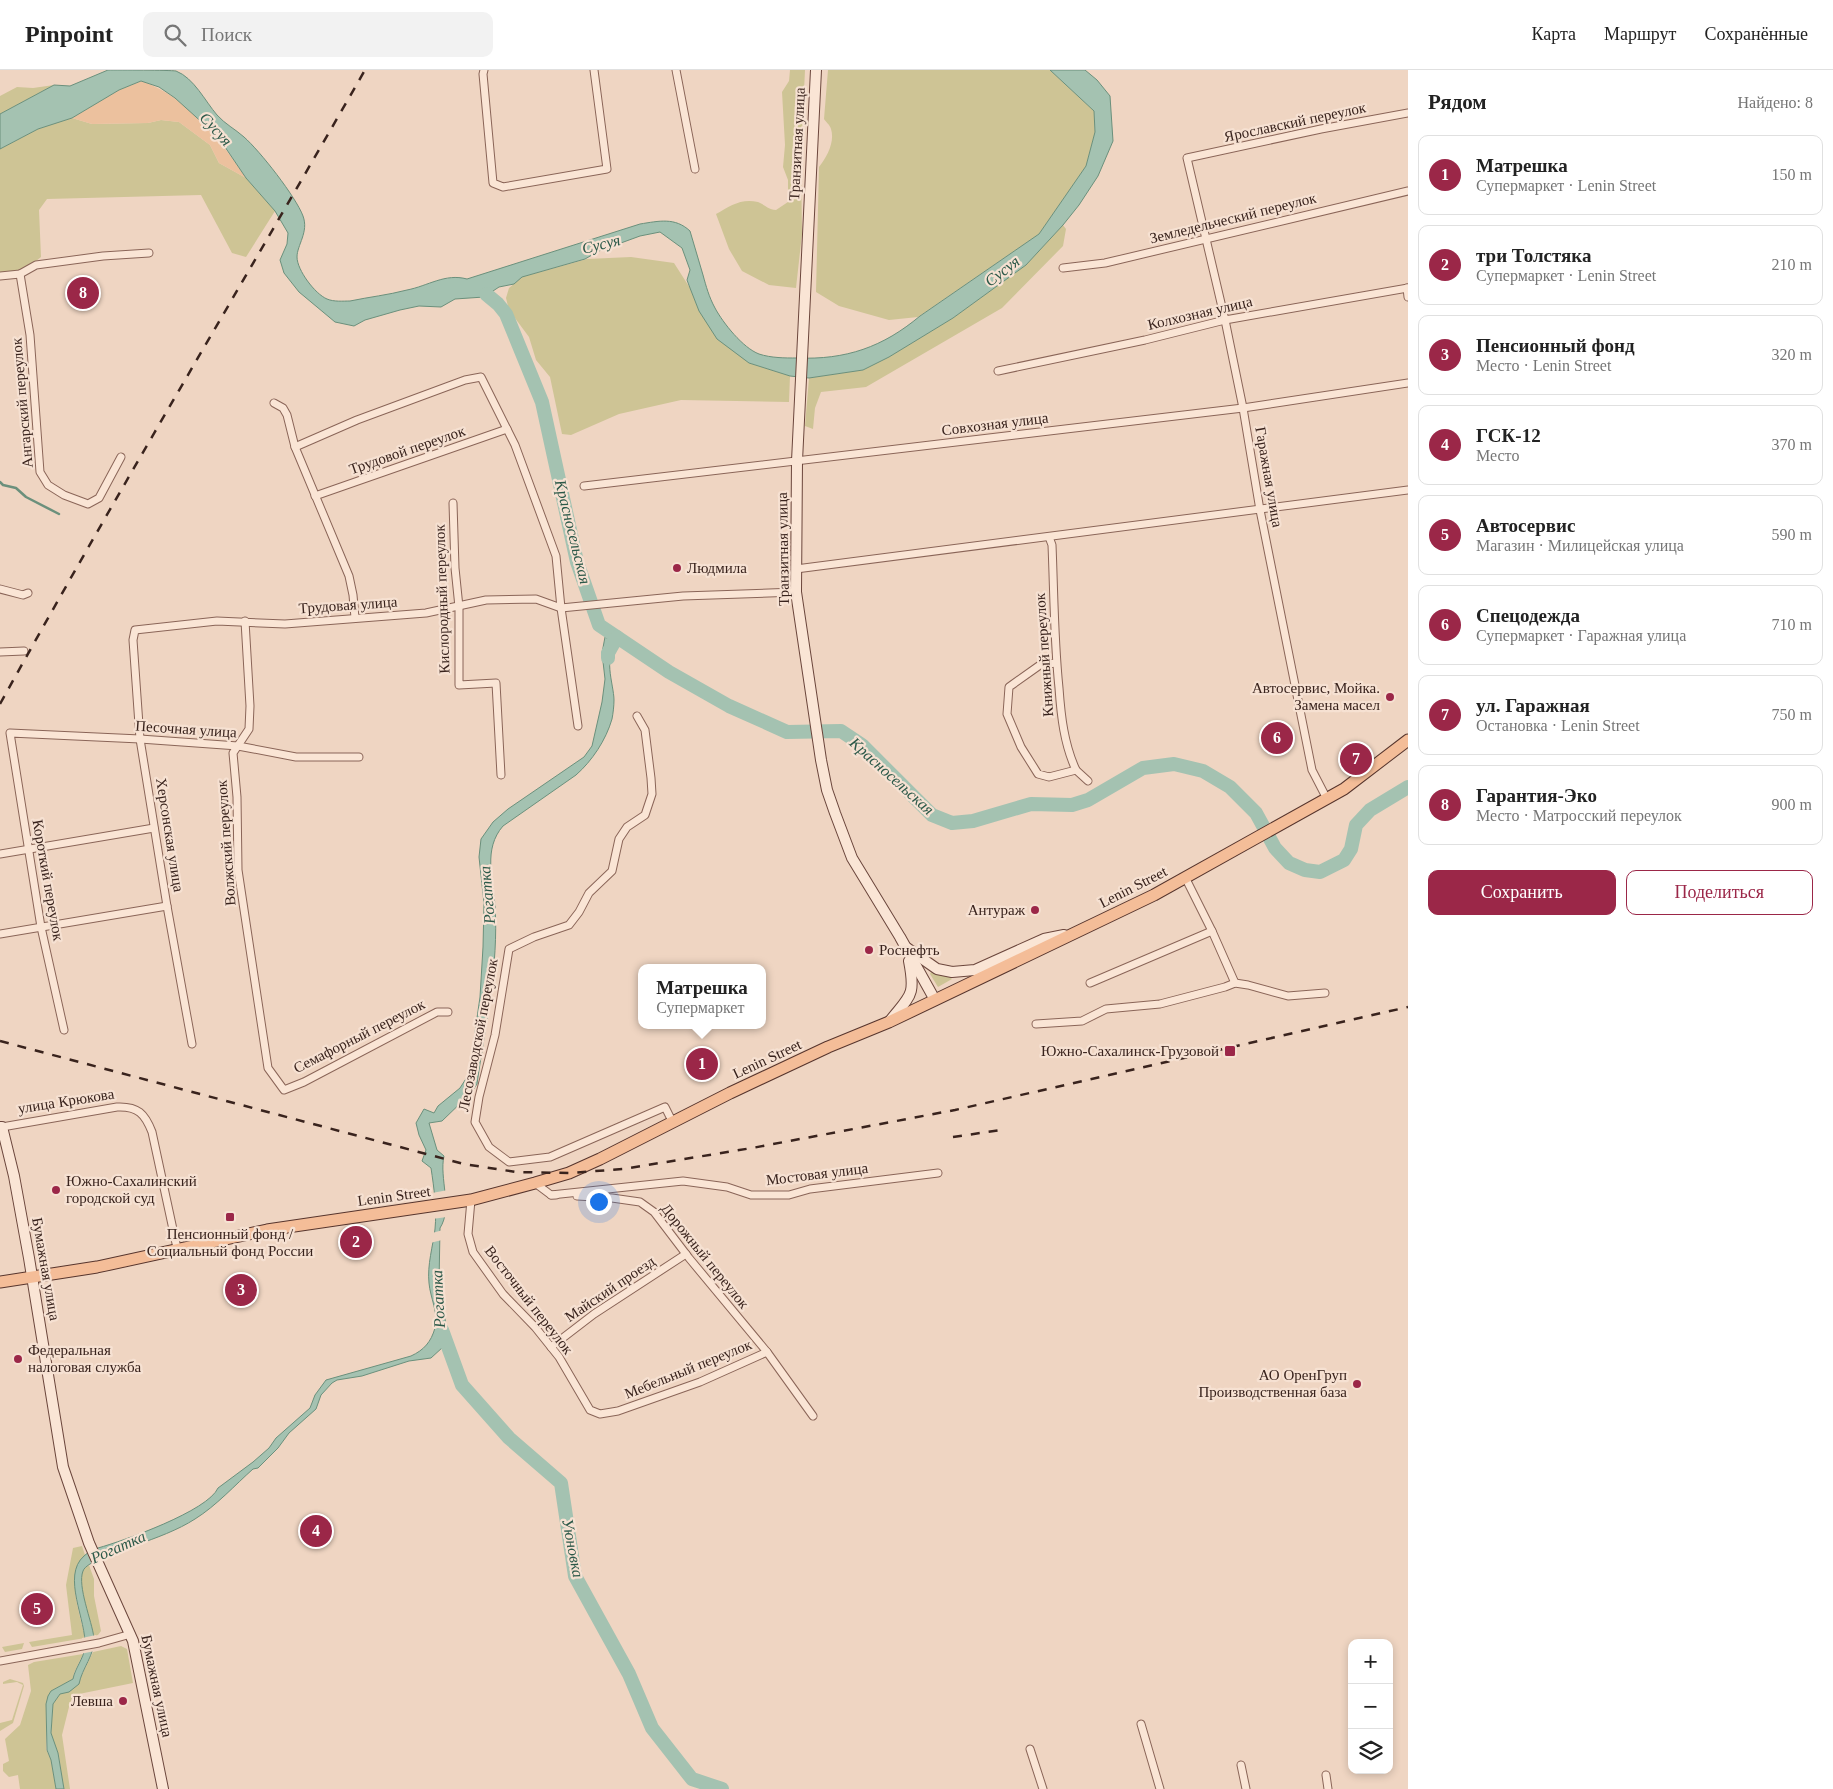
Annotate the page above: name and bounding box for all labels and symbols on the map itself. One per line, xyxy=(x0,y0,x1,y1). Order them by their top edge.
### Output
street label: Транзитная улица xyxy=(786,86,808,201)
street label: Ярославский переулок xyxy=(1223,99,1368,145)
water label: Сусуя xyxy=(196,109,235,150)
street label: Земледельческий переулок xyxy=(1148,189,1319,246)
water label: Сусуя xyxy=(580,231,622,258)
water label: Сусуя xyxy=(981,252,1023,291)
pin: 8 xyxy=(67,274,99,312)
street label: Колхозная улица xyxy=(1146,293,1254,333)
street label: Ангарский переулок xyxy=(8,337,36,469)
street label: Совхозная улица xyxy=(941,409,1050,438)
street label: Трудовой переулок xyxy=(347,422,468,477)
street label: Гаражная улица xyxy=(1252,425,1286,529)
water label: Красносельская xyxy=(551,477,594,586)
street label: Транзитная улица xyxy=(774,492,792,606)
street label: Кислородный переулок xyxy=(431,523,453,674)
place label: Людмила xyxy=(687,560,747,576)
marker: Людмила xyxy=(671,562,683,574)
street label: Книжный переулок xyxy=(1032,592,1056,717)
street label: Трудовая улица xyxy=(298,594,398,616)
place label: Автосервис, Мойка. Замена масел xyxy=(1252,680,1381,713)
marker: Автосервис, Мойка. Замена масел xyxy=(1384,691,1396,703)
street label: Песочная улица xyxy=(135,717,238,741)
pin: 6 xyxy=(1261,719,1293,757)
water label: Красносельская xyxy=(845,733,937,819)
pin: 7 xyxy=(1340,740,1372,778)
street label: Херсонская улица xyxy=(153,777,187,893)
street label: Волжский переулок xyxy=(214,779,238,907)
street label: Короткий переулок xyxy=(29,818,67,943)
street label: Lenin Street xyxy=(1097,863,1170,911)
water label: Рогатка xyxy=(476,865,498,926)
place label: Антураж xyxy=(968,902,1026,918)
marker: Антураж xyxy=(1029,904,1041,916)
place label: Роснефть xyxy=(879,942,940,958)
marker: Роснефть xyxy=(863,944,875,956)
street label: Лесозаводской переулок xyxy=(455,956,501,1113)
street label: Семафорный переулок xyxy=(291,996,428,1076)
street label: Lenin Street xyxy=(730,1036,805,1082)
place label: Южно-Сахалинск-Грузовой xyxy=(1041,1043,1219,1059)
marker: Южно-Сахалинск-Грузовой xyxy=(1223,1044,1237,1058)
pin: 1 xyxy=(686,1045,718,1083)
street label: улица Крюкова xyxy=(17,1085,116,1116)
street label: Мостовая улица xyxy=(765,1160,869,1188)
place label: Южно-Сахалинский городской суд xyxy=(66,1173,197,1206)
street label: Lenin Street xyxy=(356,1183,432,1209)
marker: Южно-Сахалинский городской суд xyxy=(50,1184,62,1196)
your location xyxy=(586,1189,612,1215)
street label: Дорожный переулок xyxy=(658,1200,753,1312)
marker: Пенсионный фонд / Социальный фонд России xyxy=(224,1211,236,1223)
street label: Бумажная улица xyxy=(29,1216,63,1322)
pin: 2 xyxy=(340,1223,372,1261)
place label: Пенсионный фонд / Социальный фонд России xyxy=(147,1226,313,1259)
street label: Восточный переулок xyxy=(482,1243,577,1358)
street label: Майский проезд xyxy=(562,1253,658,1325)
water label: Рогатка xyxy=(428,1270,448,1329)
pin: 3 xyxy=(225,1271,257,1309)
street label: Мебельный переулок xyxy=(622,1336,755,1402)
place label: Федеральная налоговая служба xyxy=(28,1342,142,1375)
marker: Федеральная налоговая служба xyxy=(12,1353,24,1365)
place label: АО ОренГруп Производственная база xyxy=(1198,1367,1347,1400)
marker: АО ОренГруп Производственная база xyxy=(1351,1378,1363,1390)
pin: 4 xyxy=(300,1512,332,1550)
water label: Уюновка xyxy=(559,1517,587,1579)
water label: Рогатка xyxy=(87,1527,148,1567)
pin: 5 xyxy=(21,1590,53,1628)
street label: Бумажная улица xyxy=(138,1633,176,1739)
place label: Левша xyxy=(71,1693,113,1709)
marker: Левша xyxy=(117,1695,129,1707)

